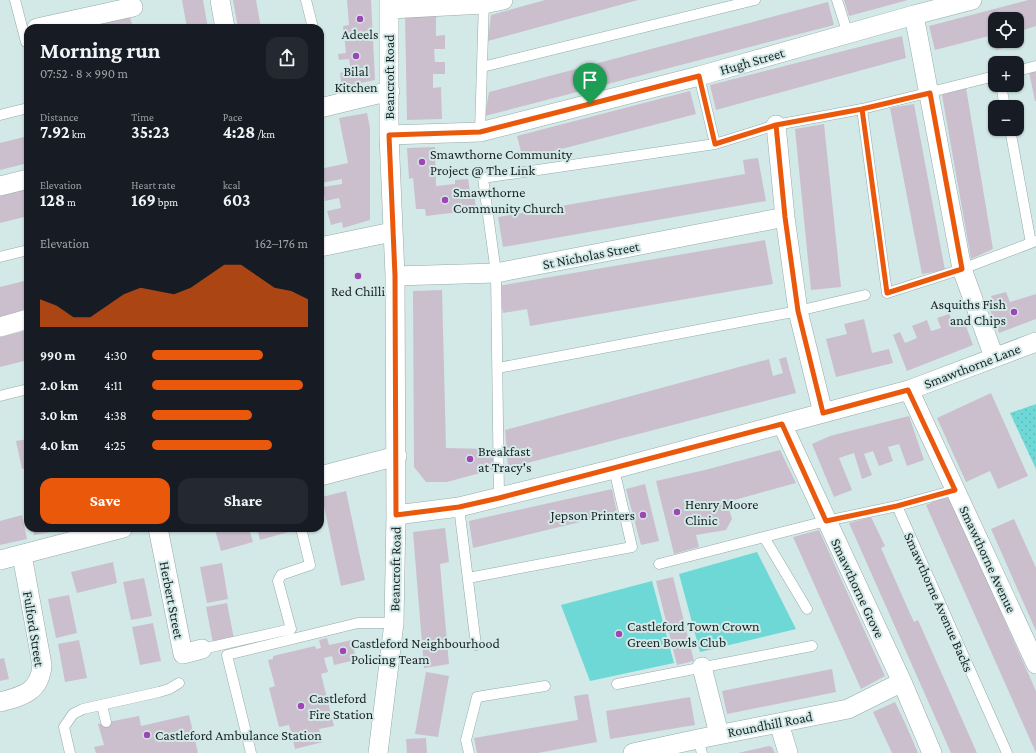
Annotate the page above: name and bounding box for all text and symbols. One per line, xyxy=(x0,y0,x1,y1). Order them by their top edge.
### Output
map controls xyxy=(988,12,1024,136)
button: locate xyxy=(988,12,1024,48)
marker: Adeels xyxy=(355,14,365,24)
place label: Adeels xyxy=(342,26,378,42)
street label: Beancroft Road xyxy=(381,34,397,120)
button: share xyxy=(266,37,308,79)
text: Morning run xyxy=(40,38,160,63)
street label: Hugh Street xyxy=(718,44,786,78)
marker: Bilal Kitchen xyxy=(351,51,361,61)
button: + xyxy=(988,56,1024,92)
place label: Bilal Kitchen xyxy=(334,63,378,95)
pin xyxy=(573,63,607,104)
text: 07:52 · 8 × 990 m xyxy=(40,66,128,81)
icon: arrive xyxy=(579,69,601,91)
button: − xyxy=(988,100,1024,136)
text: Distance xyxy=(40,111,78,123)
text: Time xyxy=(131,111,154,123)
text: Pace xyxy=(223,111,242,123)
text: 7.92 xyxy=(40,123,70,142)
text: 35:23 xyxy=(131,123,170,142)
text: 4:28 xyxy=(223,123,255,142)
text: km xyxy=(70,128,86,140)
text: /km xyxy=(255,128,275,140)
place label: Smawthorne Community Project @ The Link xyxy=(430,146,573,179)
marker: Smawthorne Community Project @ The Link xyxy=(417,157,427,167)
text: Elevation xyxy=(40,179,82,191)
text: Heart rate xyxy=(131,179,175,191)
text: kcal xyxy=(223,179,240,191)
place label: Smawthorne Community Church xyxy=(453,184,564,216)
text: 128 xyxy=(40,191,65,210)
text: 169 xyxy=(131,191,156,210)
text: 603 xyxy=(223,191,250,210)
marker: Smawthorne Community Church xyxy=(440,195,450,205)
text: m xyxy=(65,196,76,208)
text: bpm xyxy=(156,196,178,208)
text: Elevation xyxy=(40,236,89,251)
text: 162–176 m xyxy=(255,236,308,251)
street label: St Nicholas Street xyxy=(541,238,641,272)
marker: Red Chilli xyxy=(353,271,363,281)
place label: Red Chilli xyxy=(331,283,385,299)
place label: Asquiths Fish and Chips xyxy=(931,296,1006,328)
marker: Asquiths Fish and Chips xyxy=(1009,307,1019,317)
street label: Smawthorne Lane xyxy=(921,340,1023,392)
text: 990 m xyxy=(40,348,76,363)
text: 4:30 xyxy=(104,348,127,363)
text: 2.0 km xyxy=(40,378,78,393)
text: 4:11 xyxy=(104,378,122,393)
text: 3.0 km xyxy=(40,408,78,423)
text: 4:38 xyxy=(104,408,127,423)
text: 4.0 km xyxy=(40,438,79,453)
text: 4:25 xyxy=(104,438,126,453)
place label: Breakfast at Tracy's xyxy=(478,443,532,475)
marker: Breakfast at Tracy's xyxy=(465,454,475,464)
button: Save xyxy=(40,478,170,524)
button: Share xyxy=(178,478,308,524)
place label: Henry Moore Clinic xyxy=(685,496,758,528)
street label: Smawthorne Avenue xyxy=(956,503,1020,615)
place label: Jepson Printers xyxy=(549,507,635,523)
marker: Henry Moore Clinic xyxy=(672,507,682,517)
marker: Jepson Printers xyxy=(638,510,648,520)
street label: Beancroft Road xyxy=(386,526,404,612)
street label: Smawthorne Avenue Backs xyxy=(901,530,977,674)
street label: Smawthorne Grove xyxy=(828,536,888,640)
street label: Herbert Street xyxy=(157,560,187,640)
street label: Fulford Street xyxy=(20,590,48,668)
place label: Castleford Town Crown Green Bowls Club xyxy=(627,618,760,650)
marker: Castleford Town Crown Green Bowls Club xyxy=(614,629,624,639)
place label: Castleford Neighbourhood Policing Team xyxy=(351,635,500,667)
marker: Castleford Neighbourhood Policing Team xyxy=(338,646,348,656)
place label: Castleford Fire Station xyxy=(309,690,374,722)
marker: Castleford Fire Station xyxy=(296,701,306,711)
street label: Roundhill Road xyxy=(726,708,815,740)
place label: Castleford Ambulance Station xyxy=(155,727,322,743)
marker: Castleford Ambulance Station xyxy=(142,730,152,740)

